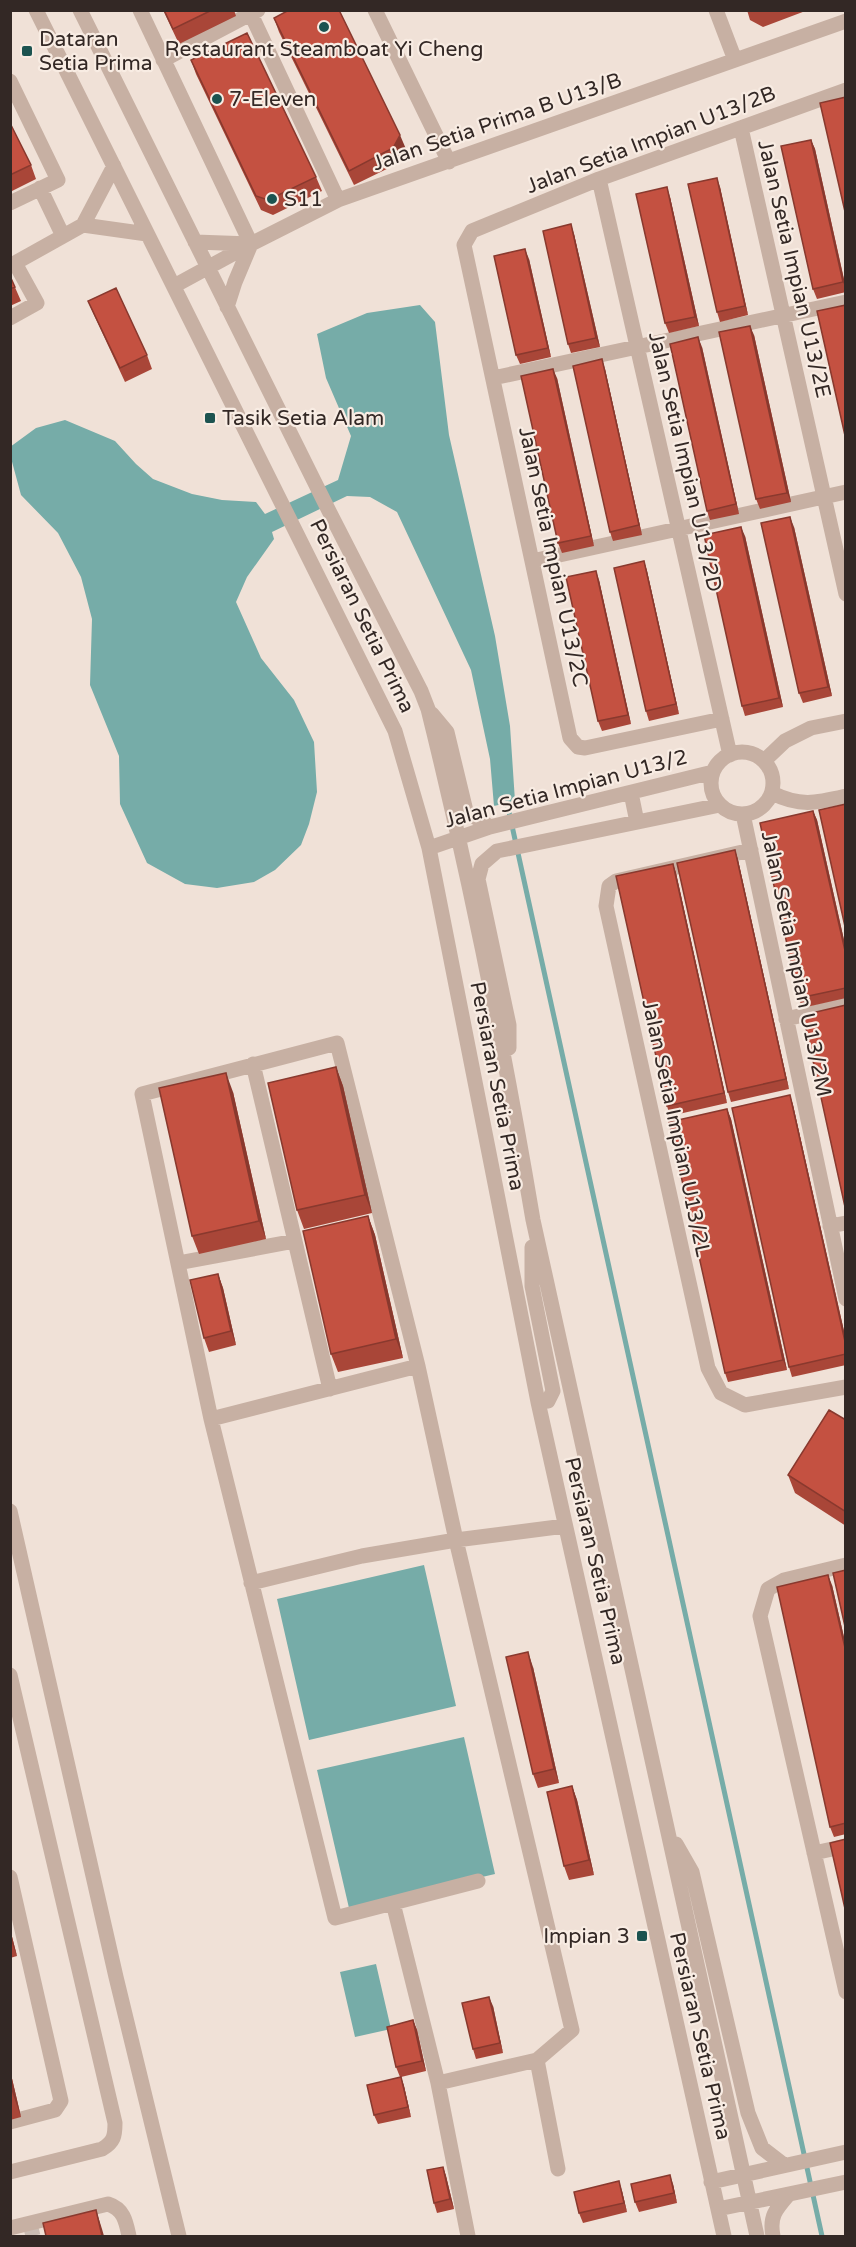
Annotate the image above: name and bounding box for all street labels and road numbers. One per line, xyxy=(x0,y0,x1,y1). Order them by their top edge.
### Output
street label: Jalan Setia Prima B U13/B xyxy=(369,68,625,176)
street label: Jalan Setia Impian U13/2B xyxy=(523,81,779,199)
street label: Jalan Setia Impian U13/2E xyxy=(752,138,836,400)
street label: Jalan Setia Impian U13/2D xyxy=(643,329,727,595)
street label: Jalan Setia Impian U13/2C xyxy=(513,425,593,689)
street label: Persiaran Setia Prima xyxy=(304,515,420,717)
street label: Jalan Setia Impian U13/2 xyxy=(442,744,690,834)
street label: Jalan Setia Impian U13/2M xyxy=(756,829,836,1099)
street label: Persiaran Setia Prima xyxy=(464,979,530,1193)
street label: Jalan Setia Impian U13/2L xyxy=(636,997,716,1259)
street label: Persiaran Setia Prima xyxy=(559,1455,631,1667)
street label: Persiaran Setia Prima xyxy=(664,1930,736,2142)

